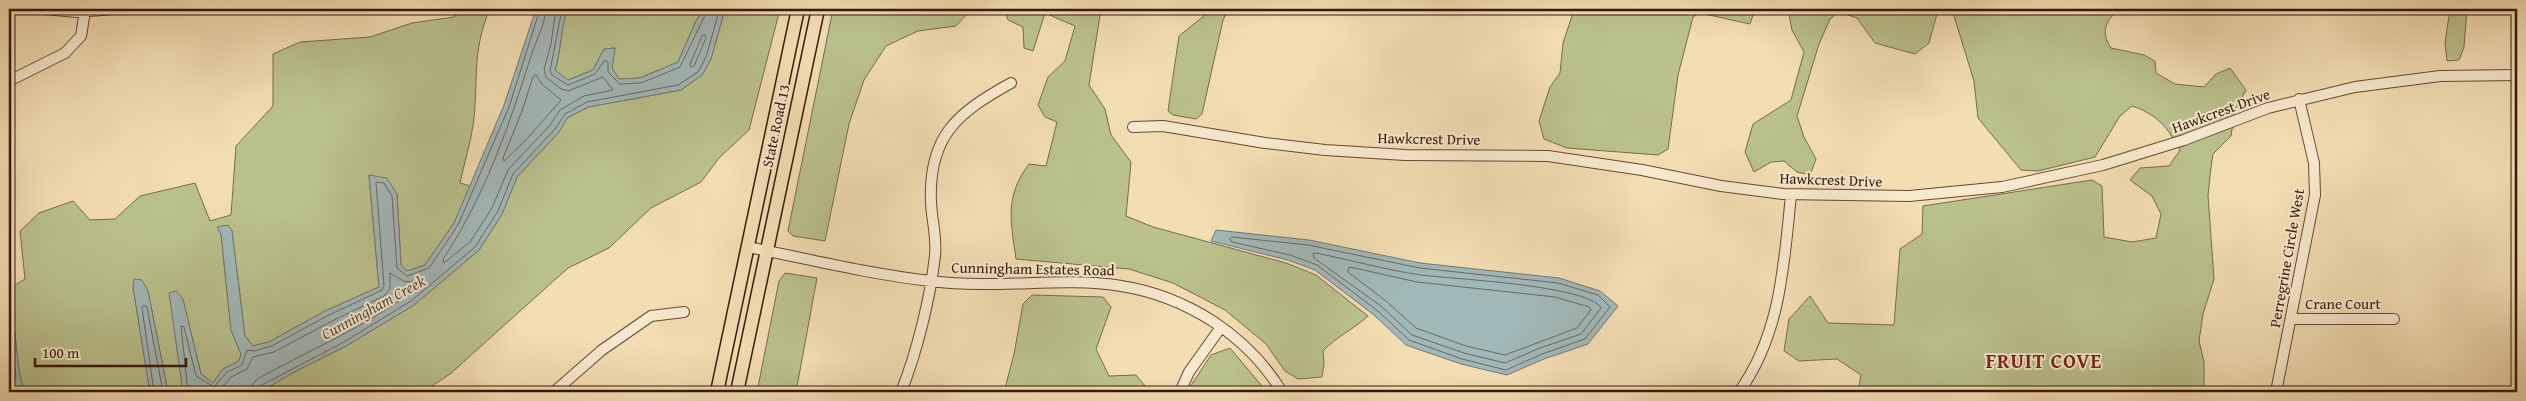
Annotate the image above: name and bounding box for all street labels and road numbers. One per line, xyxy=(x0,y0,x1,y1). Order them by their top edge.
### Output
street label: State Road 13 xyxy=(756,82,795,169)
street label: Hawkcrest Drive xyxy=(2169,83,2273,138)
street label: Hawkcrest Drive xyxy=(1377,127,1481,150)
street label: Hawkcrest Drive xyxy=(1779,167,1883,192)
street label: Perregrine Circle West xyxy=(2264,186,2309,329)
street label: Cunningham Estates Road xyxy=(951,257,1115,280)
street label: Crane Court xyxy=(2305,293,2381,314)

